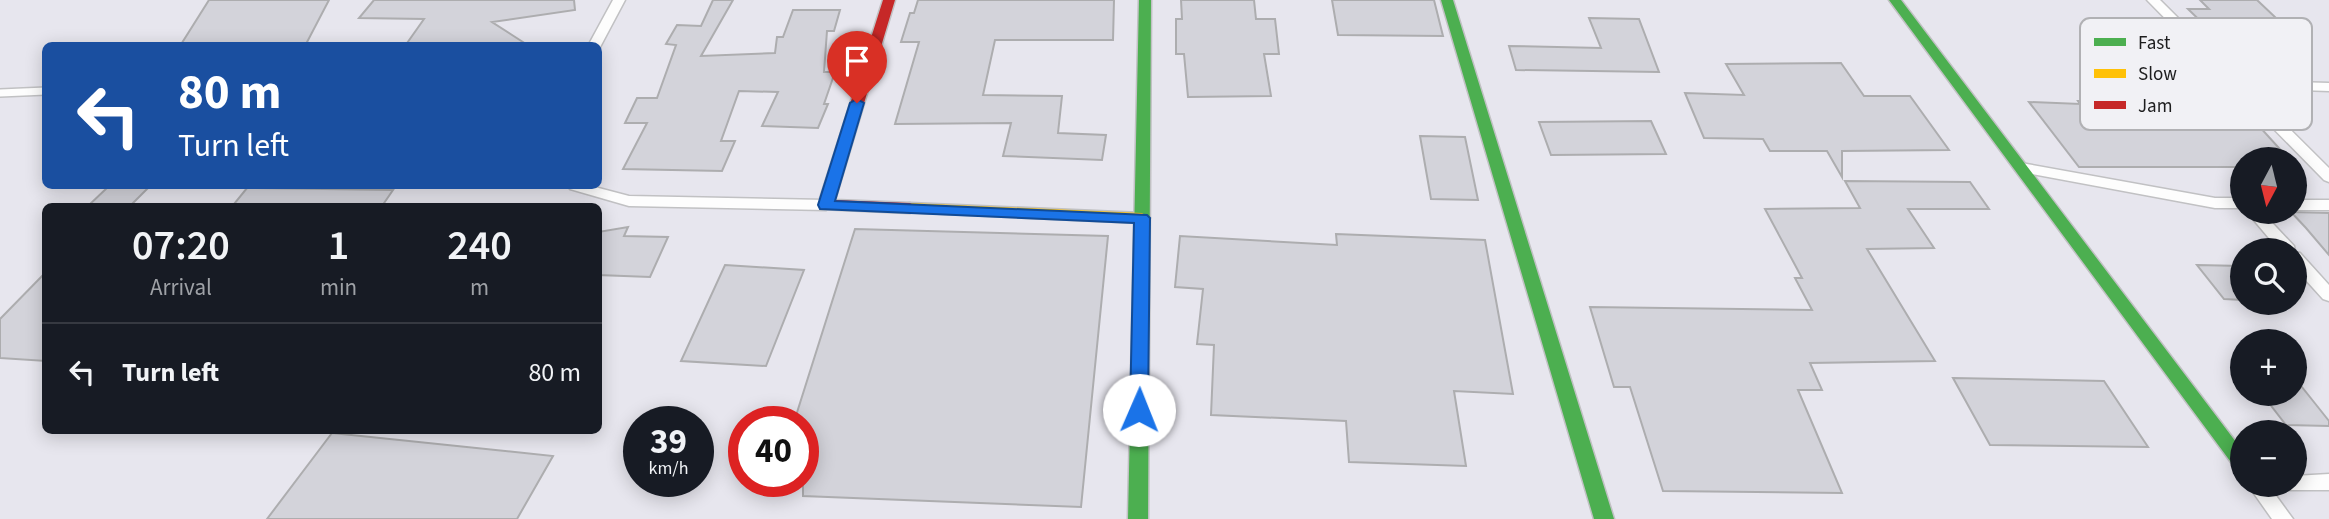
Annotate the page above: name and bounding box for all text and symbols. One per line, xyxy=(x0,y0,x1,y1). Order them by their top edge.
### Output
legend xyxy=(2080,18,2312,130)
text: Fast xyxy=(2138,30,2171,57)
pin xyxy=(827,31,887,103)
icon: arrive xyxy=(838,42,876,80)
text: 80 m xyxy=(178,58,282,128)
text: Slow xyxy=(2138,61,2177,88)
icon: left xyxy=(63,70,154,161)
text: Jam xyxy=(2138,93,2172,120)
text: Turn left xyxy=(178,123,289,169)
north arrow xyxy=(2230,147,2306,224)
map controls xyxy=(2230,147,2307,497)
text: 07:20 xyxy=(132,216,230,276)
text: 1 xyxy=(328,216,349,276)
text: 240 xyxy=(447,216,512,276)
button: search xyxy=(2230,238,2307,315)
text: Arrival xyxy=(150,271,212,304)
text: min xyxy=(320,271,357,304)
text: m xyxy=(470,271,489,304)
button: + xyxy=(2230,329,2307,406)
icon: left xyxy=(63,353,101,391)
text: Turn left xyxy=(122,354,219,391)
text: 80 m xyxy=(528,354,581,391)
position arrow xyxy=(1102,373,1176,447)
speed limit sign: 40 xyxy=(728,406,819,497)
text: 39 xyxy=(650,417,687,467)
button: − xyxy=(2230,420,2307,497)
text: km/h xyxy=(649,456,688,481)

